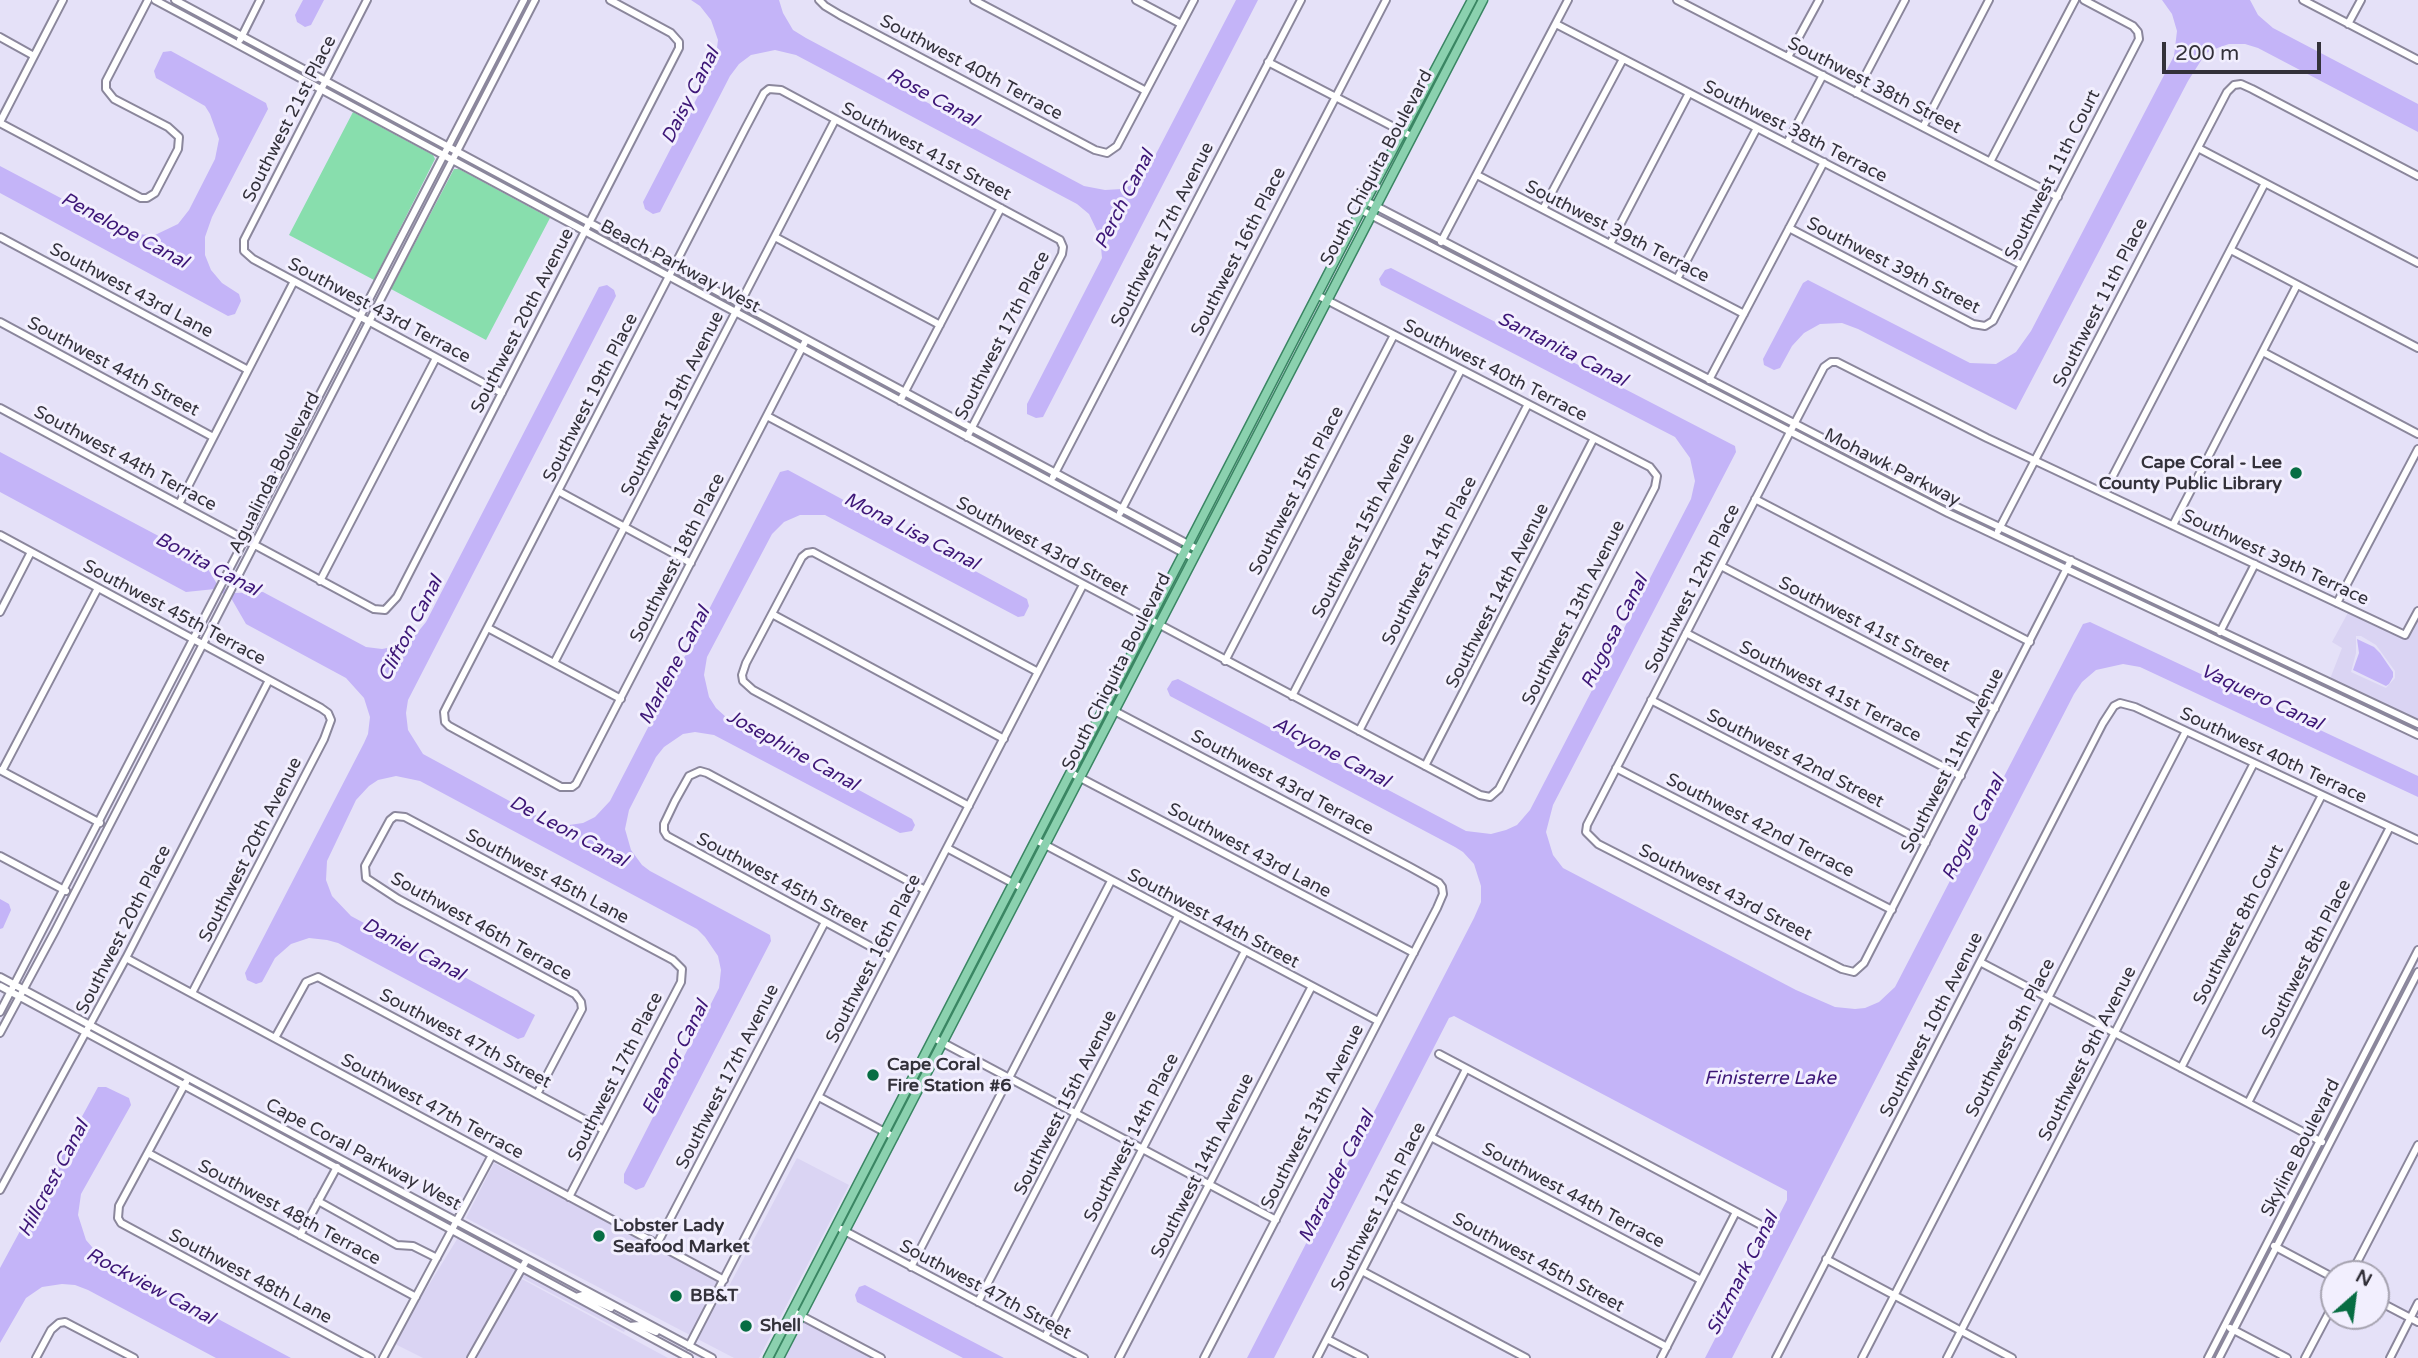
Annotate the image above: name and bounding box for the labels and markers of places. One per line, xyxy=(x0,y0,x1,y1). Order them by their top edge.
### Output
place label: Cape Coral - Lee County Public Library xyxy=(2099,452,2282,494)
marker: Cape Coral - Lee County Public Library xyxy=(2288,465,2304,481)
place label: Cape Coral Fire Station #6 xyxy=(887,1054,1011,1096)
marker: Cape Coral Fire Station #6 xyxy=(865,1067,881,1083)
place label: Lobster Lady Seafood Market xyxy=(613,1215,750,1258)
marker: Lobster Lady Seafood Market xyxy=(591,1228,607,1244)
place label: BB&T xyxy=(690,1285,738,1307)
marker: BB&T xyxy=(668,1288,684,1304)
place label: Shell xyxy=(760,1315,801,1337)
marker: Shell xyxy=(738,1318,754,1334)

